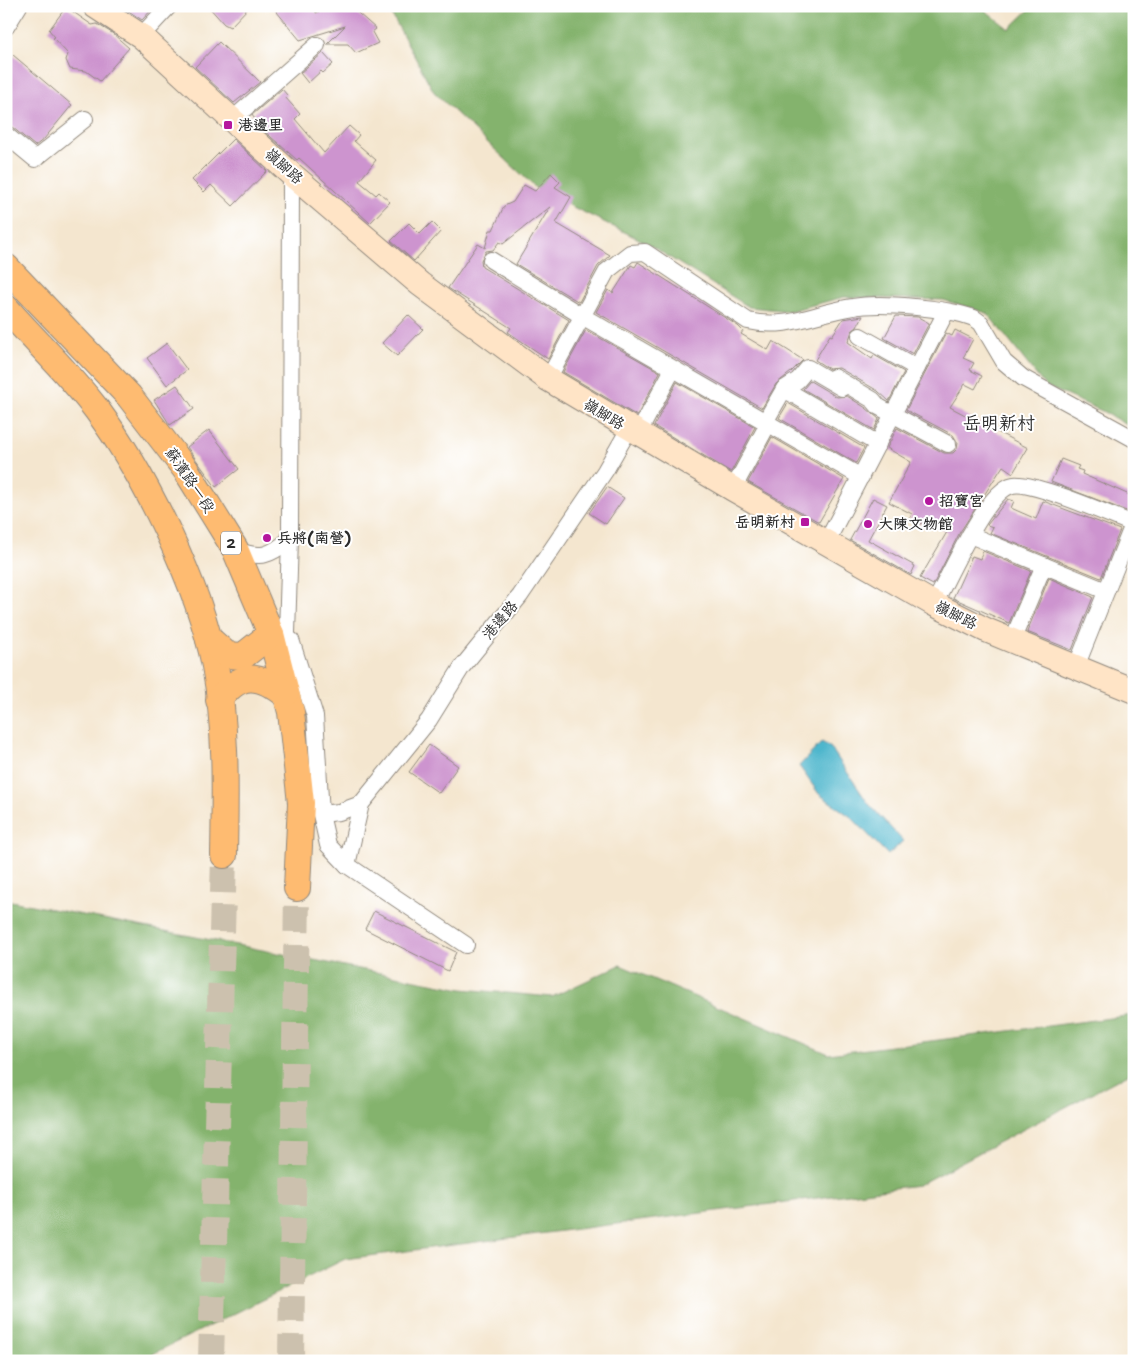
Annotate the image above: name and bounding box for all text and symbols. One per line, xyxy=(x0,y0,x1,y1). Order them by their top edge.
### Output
place label: 港邊里 xyxy=(238,115,283,135)
marker: 港邊里 xyxy=(222,119,234,131)
street label: 嶺腳路 xyxy=(261,144,307,188)
street label: 嶺腳路 xyxy=(580,394,628,434)
district label: 岳明新村 xyxy=(963,411,1035,435)
street label: 蘇濱路一段 xyxy=(161,443,219,517)
place label: 招寶宮 xyxy=(939,491,984,511)
marker: 招寶宮 xyxy=(923,495,935,507)
place label: 岳明新村 xyxy=(735,512,795,532)
place label: 大陳文物館 xyxy=(878,514,953,534)
marker: 岳明新村 xyxy=(799,516,811,528)
marker: 大陳文物館 xyxy=(862,518,874,530)
place label: 兵將(南營) xyxy=(277,528,351,548)
road number: 2 xyxy=(221,532,241,554)
marker: 兵將(南營) xyxy=(261,532,273,544)
street label: 港邊路 xyxy=(478,596,522,644)
street label: 嶺腳路 xyxy=(931,596,981,634)

